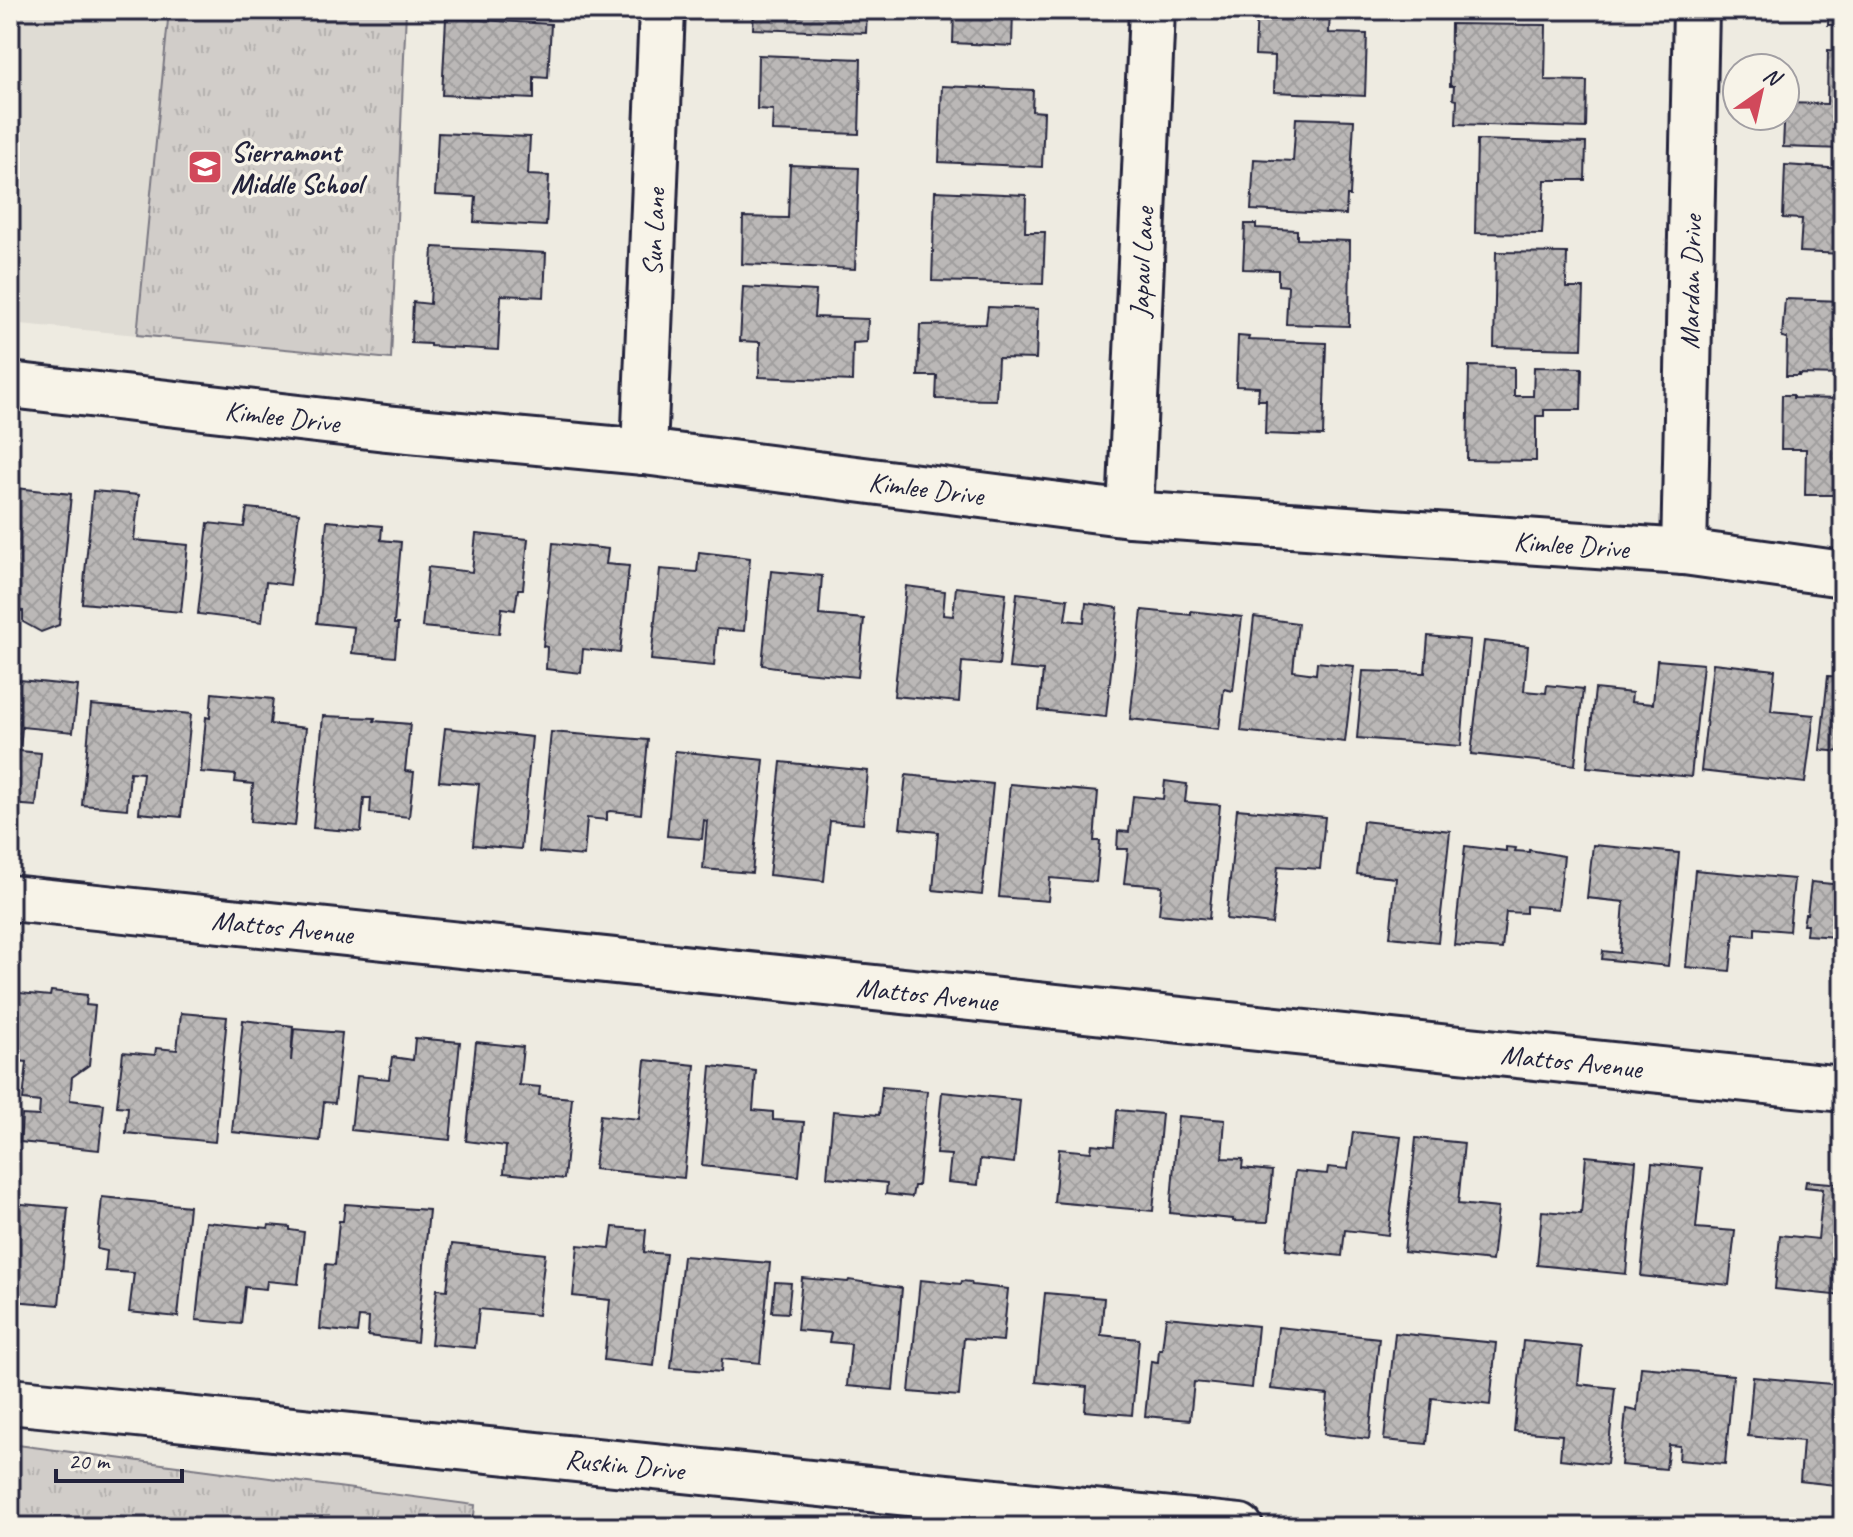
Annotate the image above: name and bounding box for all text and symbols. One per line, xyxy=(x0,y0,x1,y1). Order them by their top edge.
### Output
north arrow xyxy=(1721,52,1801,132)
text: N xyxy=(1758,61,1788,94)
place label: Sierramont Middle School xyxy=(231,134,368,201)
school or university icon: Sierramont Middle School xyxy=(186,148,224,186)
street label: Sun Lane xyxy=(634,186,672,277)
street label: Japaul Lane xyxy=(1121,205,1161,320)
street label: Mardan Drive xyxy=(1671,213,1709,350)
street label: Kimlee Drive xyxy=(223,392,343,440)
street label: Kimlee Drive xyxy=(867,463,987,513)
street label: Kimlee Drive xyxy=(1513,523,1632,566)
street label: Mattos Avenue xyxy=(210,902,357,951)
street label: Mattos Avenue xyxy=(855,969,1001,1018)
street label: Mattos Avenue xyxy=(1499,1036,1646,1086)
scale bar xyxy=(56,1433,182,1483)
street label: Ruskin Drive xyxy=(564,1440,688,1488)
text: 20 m xyxy=(68,1446,111,1476)

